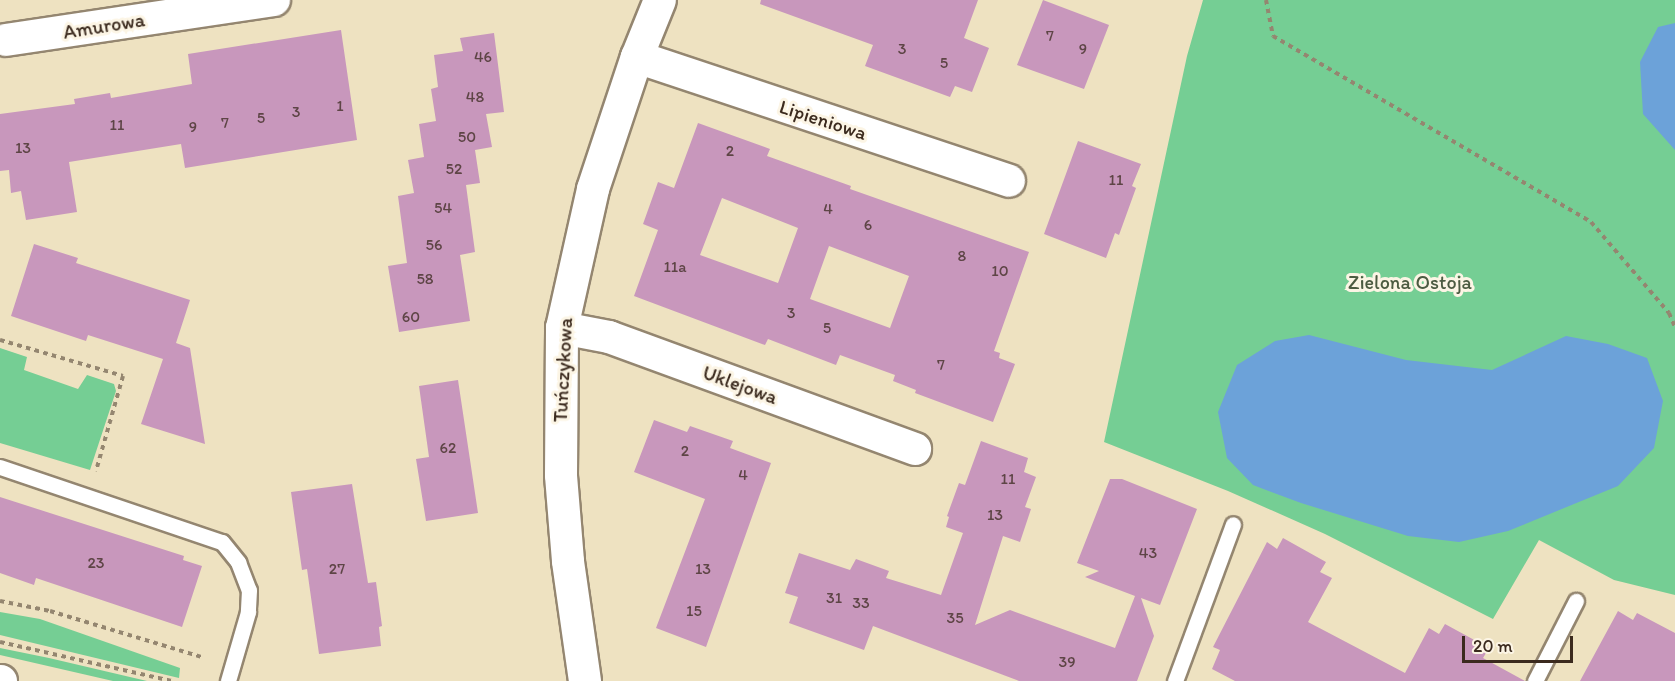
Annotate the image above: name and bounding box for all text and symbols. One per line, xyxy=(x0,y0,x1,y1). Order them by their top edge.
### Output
street label: Amurowa xyxy=(61,8,147,44)
house number: 7 xyxy=(1046,26,1054,46)
house number: 3 xyxy=(898,39,906,59)
house number: 9 xyxy=(1079,39,1087,59)
house number: 46 xyxy=(474,47,492,67)
house number: 5 xyxy=(940,53,948,73)
house number: 48 xyxy=(466,87,484,107)
street label: Lipieniowa xyxy=(776,95,870,145)
house number: 1 xyxy=(336,96,344,116)
house number: 3 xyxy=(292,102,300,122)
house number: 5 xyxy=(257,108,265,128)
house number: 7 xyxy=(221,113,229,133)
house number: 11 xyxy=(110,115,124,135)
house number: 9 xyxy=(189,117,197,137)
house number: 50 xyxy=(458,127,476,147)
house number: 13 xyxy=(15,138,31,158)
house number: 2 xyxy=(726,141,734,161)
house number: 52 xyxy=(446,159,462,179)
house number: 11 xyxy=(1109,170,1123,190)
house number: 54 xyxy=(434,198,452,218)
house number: 4 xyxy=(823,199,833,219)
house number: 6 xyxy=(864,215,872,235)
house number: 56 xyxy=(426,235,442,255)
house number: 8 xyxy=(958,246,966,266)
house number: 11a xyxy=(663,257,687,277)
house number: 10 xyxy=(991,261,1009,281)
house number: 58 xyxy=(416,269,434,289)
park label: Zielona Ostoja xyxy=(1348,270,1472,294)
house number: 3 xyxy=(787,303,795,323)
house number: 60 xyxy=(402,307,420,327)
street label: Tuńczykowa xyxy=(548,317,578,423)
house number: 5 xyxy=(823,318,831,338)
house number: 7 xyxy=(937,355,945,375)
street label: Uklejowa xyxy=(699,360,781,410)
house number: 62 xyxy=(440,438,456,458)
house number: 2 xyxy=(681,441,689,461)
house number: 4 xyxy=(738,465,748,485)
house number: 11 xyxy=(1001,469,1015,489)
house number: 13 xyxy=(987,505,1003,525)
house number: 43 xyxy=(1139,543,1157,563)
house number: 23 xyxy=(87,553,105,573)
house number: 27 xyxy=(329,559,345,579)
house number: 13 xyxy=(695,559,711,579)
house number: 31 xyxy=(826,588,842,608)
house number: 33 xyxy=(852,593,870,613)
house number: 15 xyxy=(686,601,702,621)
house number: 35 xyxy=(946,608,964,628)
scale bar xyxy=(1465,624,1576,662)
text: 20 m xyxy=(1473,635,1513,657)
house number: 39 xyxy=(1058,652,1076,672)

